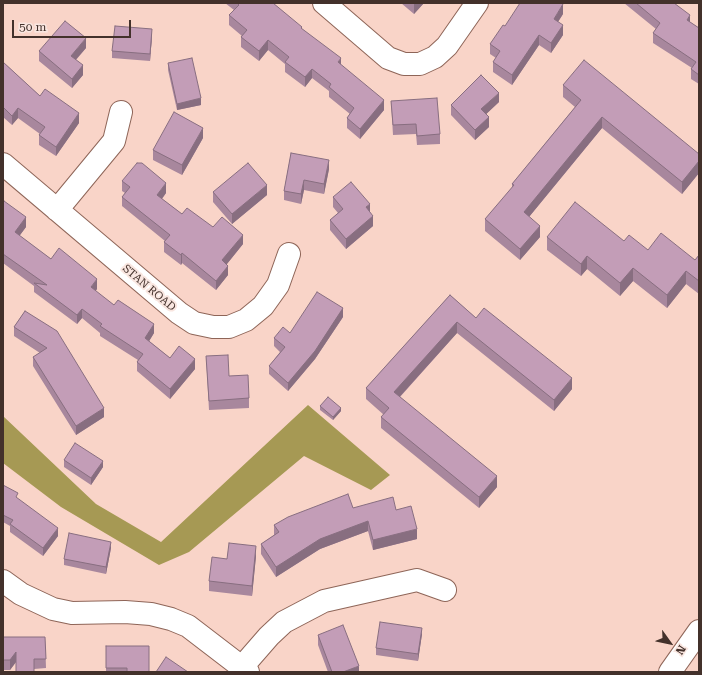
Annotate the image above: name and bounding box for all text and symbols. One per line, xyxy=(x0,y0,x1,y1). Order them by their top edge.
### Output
scale bar xyxy=(14,12,133,38)
text: 50 m xyxy=(19,20,46,34)
street label: STAN ROAD xyxy=(120,262,178,314)
north arrow xyxy=(650,623,690,663)
text: N xyxy=(673,643,688,657)

